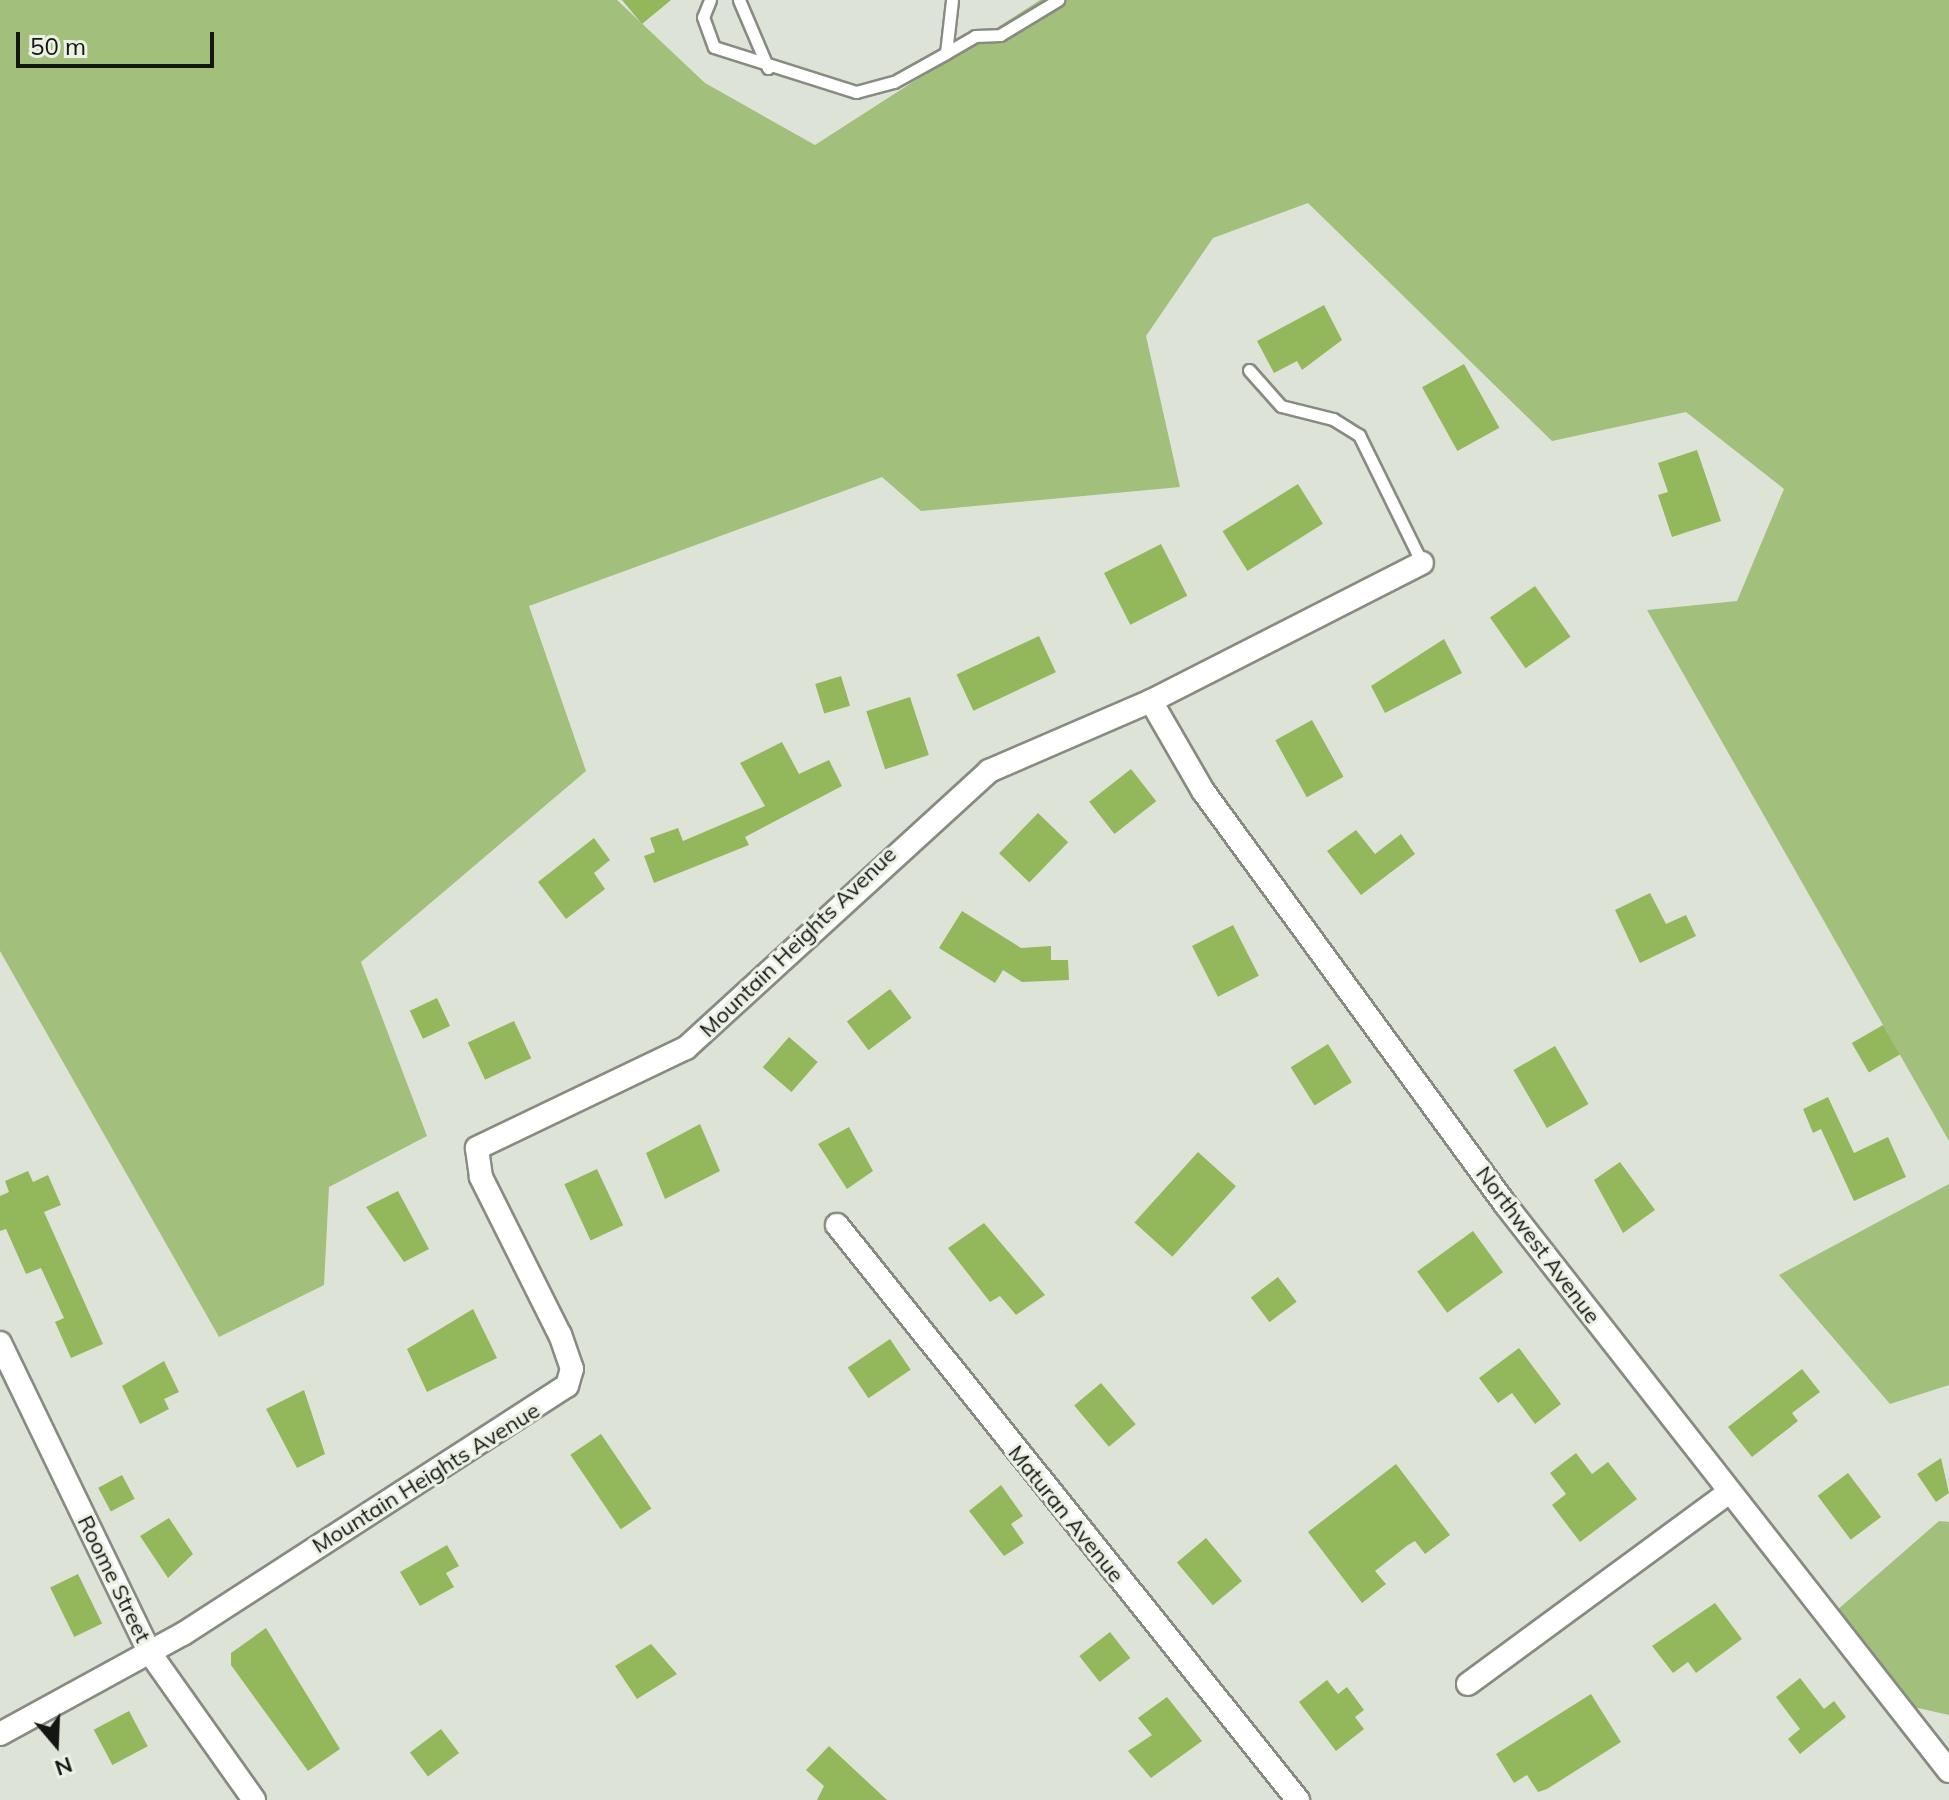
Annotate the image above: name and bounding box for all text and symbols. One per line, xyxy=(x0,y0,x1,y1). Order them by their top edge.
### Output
scale bar xyxy=(20,16,218,66)
text: 50 m xyxy=(30,31,86,61)
street label: Mountain Heights Avenue xyxy=(694,841,902,1043)
street label: Northwest Avenue xyxy=(1470,1161,1606,1329)
street label: Mountain Heights Avenue xyxy=(307,1397,545,1559)
street label: Maturan Avenue xyxy=(1003,1440,1129,1588)
street label: Roome Street xyxy=(72,1511,156,1647)
north arrow xyxy=(16,1704,96,1784)
text: N xyxy=(51,1751,76,1783)

